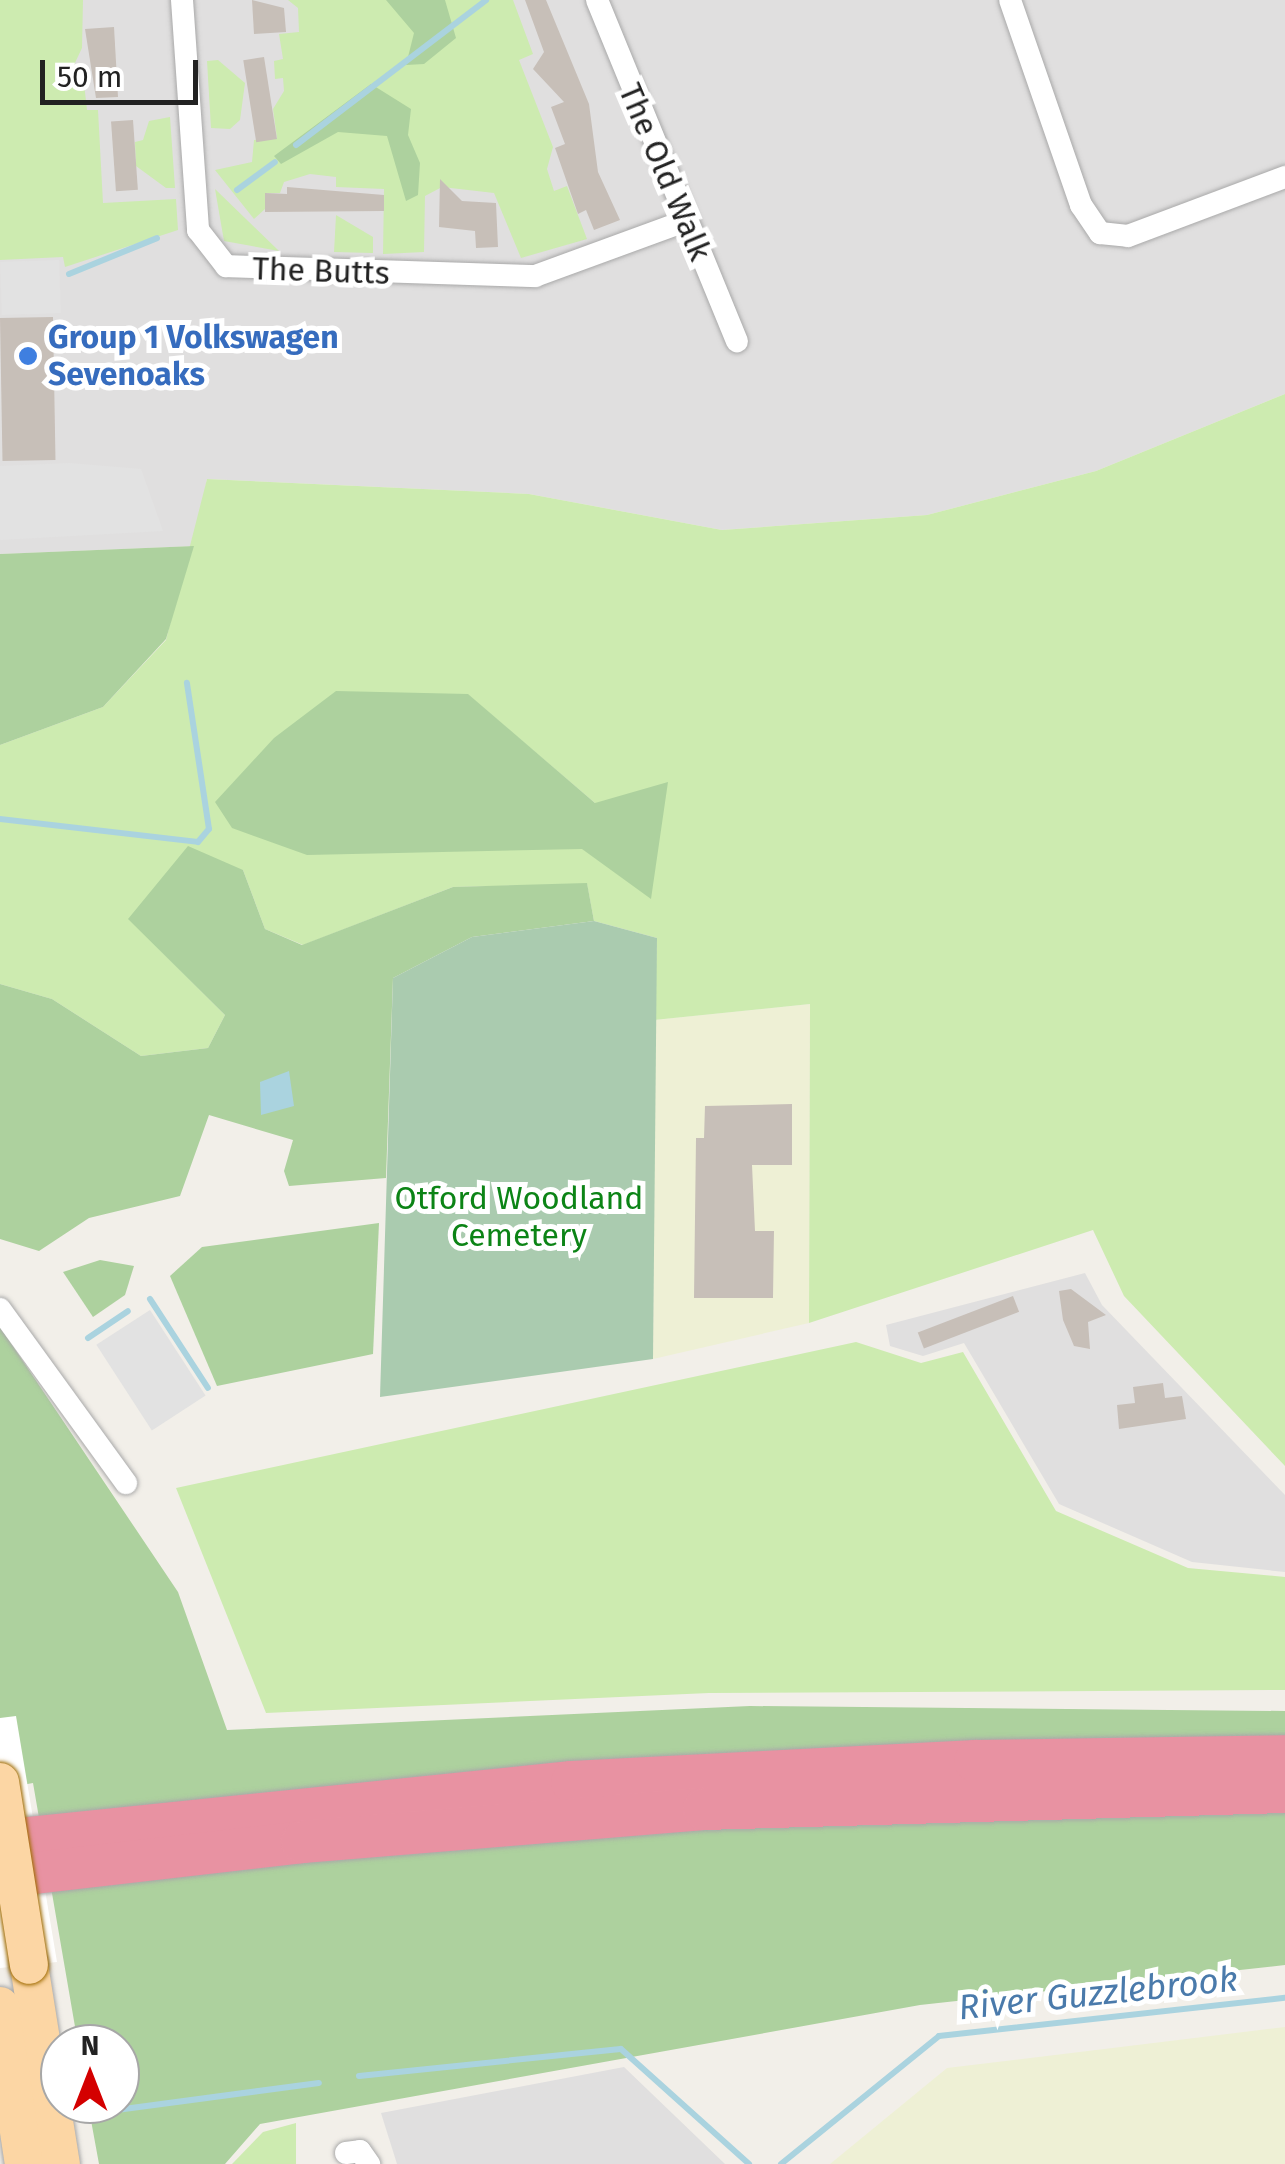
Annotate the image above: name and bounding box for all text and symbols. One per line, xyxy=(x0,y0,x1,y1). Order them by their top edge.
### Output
scale bar xyxy=(45,40,202,102)
text: 50 m xyxy=(57,59,122,95)
street label: The Old Walk xyxy=(610,78,720,266)
street label: The Butts xyxy=(252,249,390,293)
place label: Group 1 Volkswagen Sevenoaks xyxy=(48,319,339,394)
marker: Group 1 Volkswagen Sevenoaks xyxy=(17,345,39,367)
park label: Otford Woodland Cemetery xyxy=(395,1180,643,1255)
water label: River Guzzlebrook xyxy=(956,1957,1240,2029)
north arrow xyxy=(40,2024,140,2124)
text: N xyxy=(81,2029,99,2062)

